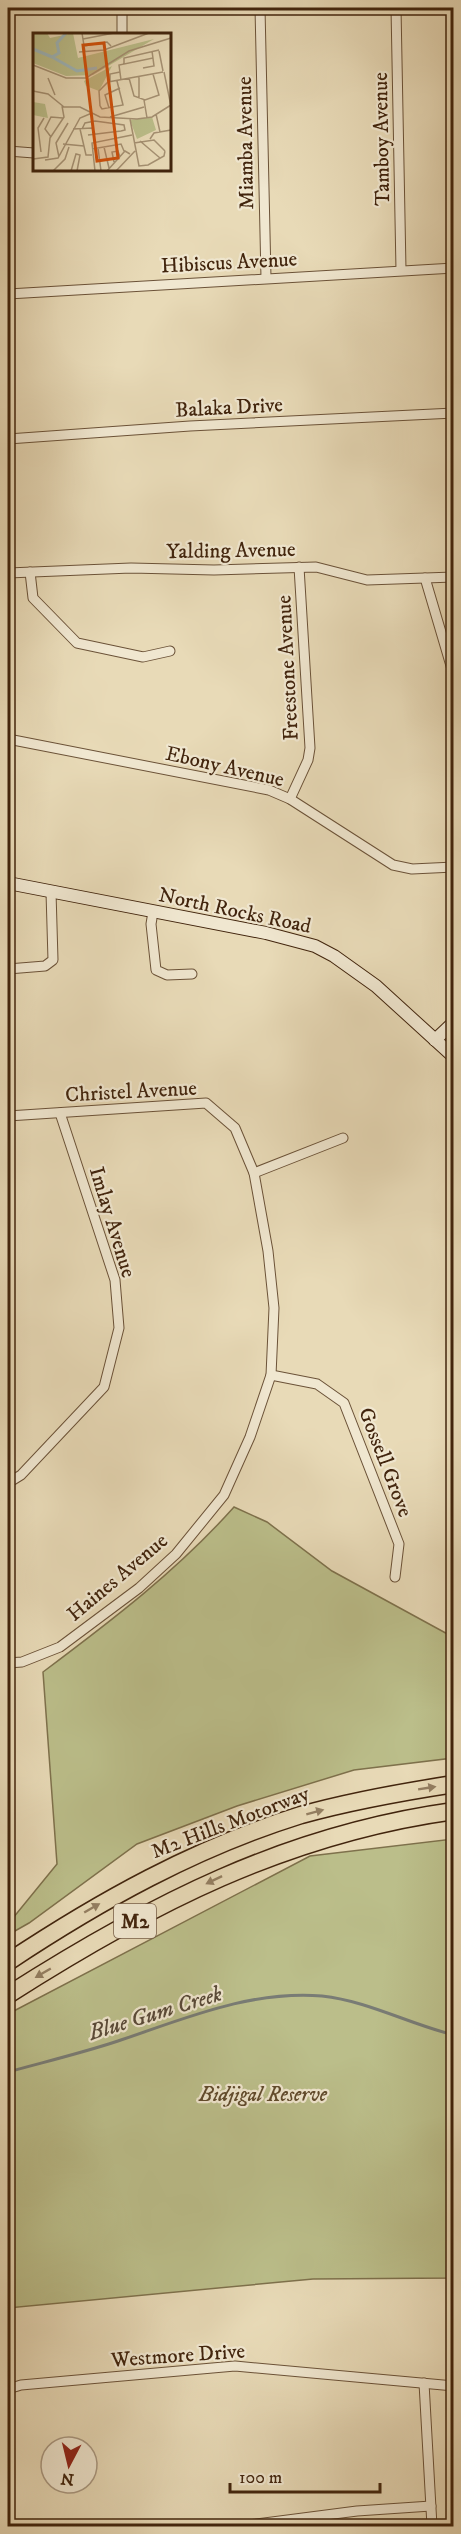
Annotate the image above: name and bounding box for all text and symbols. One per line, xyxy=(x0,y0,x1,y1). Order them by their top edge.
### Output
inset map xyxy=(33,33,171,171)
street label: Tamboy Avenue xyxy=(368,72,396,206)
street label: Miamba Avenue xyxy=(232,76,260,210)
street label: Hibiscus Avenue xyxy=(160,246,298,280)
street label: Balaka Drive xyxy=(174,392,284,424)
street label: Yalding Avenue xyxy=(166,537,296,565)
street label: Freestone Avenue xyxy=(271,594,305,741)
street label: Ebony Avenue xyxy=(163,741,287,793)
street label: North Rocks Road xyxy=(156,882,314,940)
street label: Christel Avenue xyxy=(64,1076,198,1108)
street label: Imlay Avenue xyxy=(83,1164,141,1281)
street label: Gossell Grove xyxy=(352,1404,418,1521)
street label: Haines Avenue xyxy=(62,1528,174,1627)
street label: M2 Hills Motorway xyxy=(148,1780,314,1865)
one-way arrow xyxy=(418,1784,437,1793)
one-way arrow xyxy=(306,1807,324,1816)
one-way arrow xyxy=(206,1876,223,1885)
one-way arrow xyxy=(84,1902,100,1913)
road number: M2 xyxy=(114,1904,156,1938)
one-way arrow xyxy=(34,1968,51,1978)
water label: Blue Gum Creek xyxy=(84,1980,226,2047)
park label: Bidjigal Reserve xyxy=(198,2082,328,2108)
street label: Westmore Drive xyxy=(109,2338,246,2374)
north arrow xyxy=(39,2435,99,2495)
scale bar xyxy=(230,2456,380,2494)
text: 100 m xyxy=(239,2467,282,2489)
text: N xyxy=(60,2468,75,2490)

